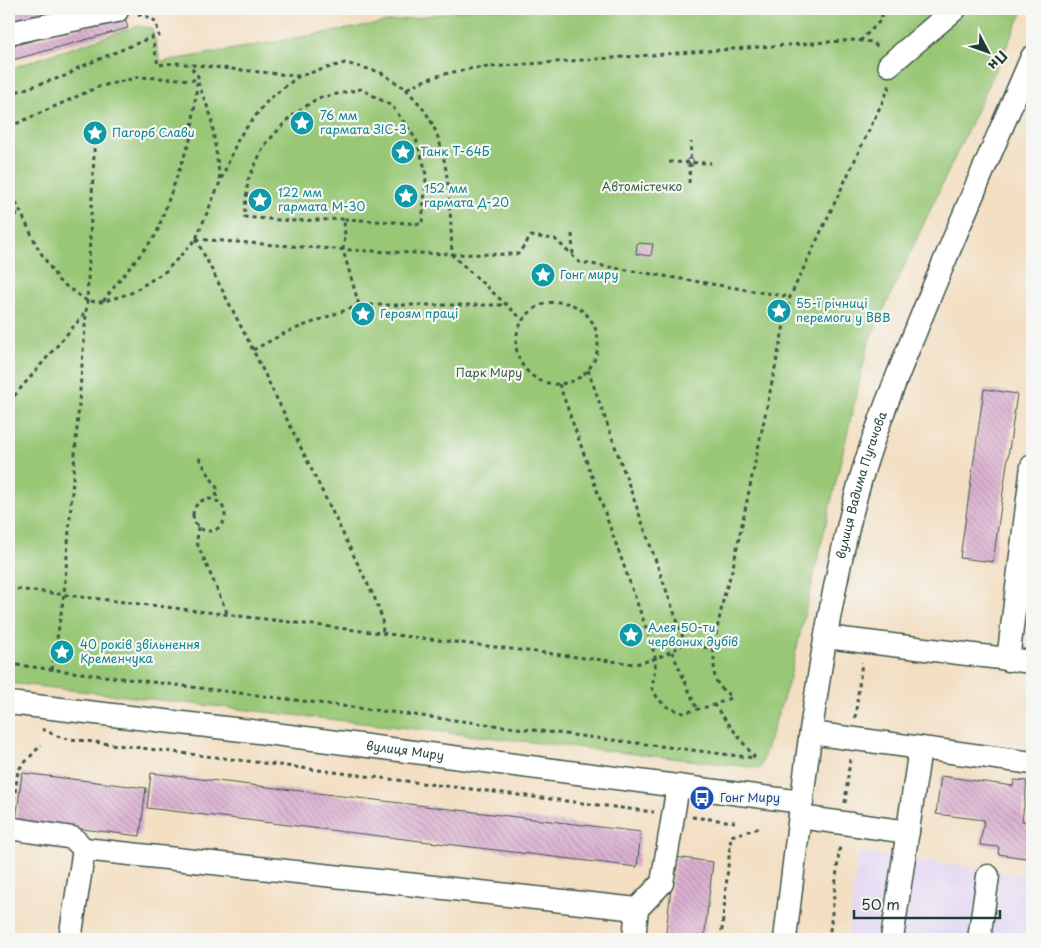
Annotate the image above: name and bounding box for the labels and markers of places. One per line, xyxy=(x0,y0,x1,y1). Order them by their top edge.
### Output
place label: 76 мм гармата ЗІС-3 xyxy=(320,106,407,138)
place icon: 76 мм гармата ЗІС-3 xyxy=(289,110,315,136)
place icon: Пагорб Слави xyxy=(82,120,108,146)
place label: Пагорб Слави xyxy=(112,123,195,141)
place icon: Танк Т-64Б xyxy=(390,139,416,165)
place label: Танк Т-64Б xyxy=(420,142,490,160)
place label: 152 мм гармата Д-20 xyxy=(424,179,509,211)
place label: 122 мм гармата М-30 xyxy=(278,183,365,215)
place icon: 152 мм гармата Д-20 xyxy=(393,183,419,209)
place icon: 122 мм гармата М-30 xyxy=(247,187,273,213)
place icon: Гонг миру xyxy=(530,262,556,288)
place label: Гонг миру xyxy=(560,265,618,283)
place label: 55-ї річниці перемоги у ВВВ xyxy=(796,294,891,326)
place icon: 55-ї річниці перемоги у ВВВ xyxy=(766,298,792,324)
place icon: Героям працi xyxy=(350,301,376,327)
place label: Героям працi xyxy=(380,304,458,322)
place label: Алея 50-ти червоних дубів xyxy=(648,618,738,650)
place icon: Алея 50-ти червоних дубів xyxy=(618,622,644,648)
place label: 40 рокiв звiльнення Кременчука xyxy=(80,635,200,667)
place icon: 40 рокiв звiльнення Кременчука xyxy=(49,639,75,665)
bus stop icon: Гонг Миру xyxy=(689,785,715,811)
place label: Гонг Миру xyxy=(720,788,780,806)

